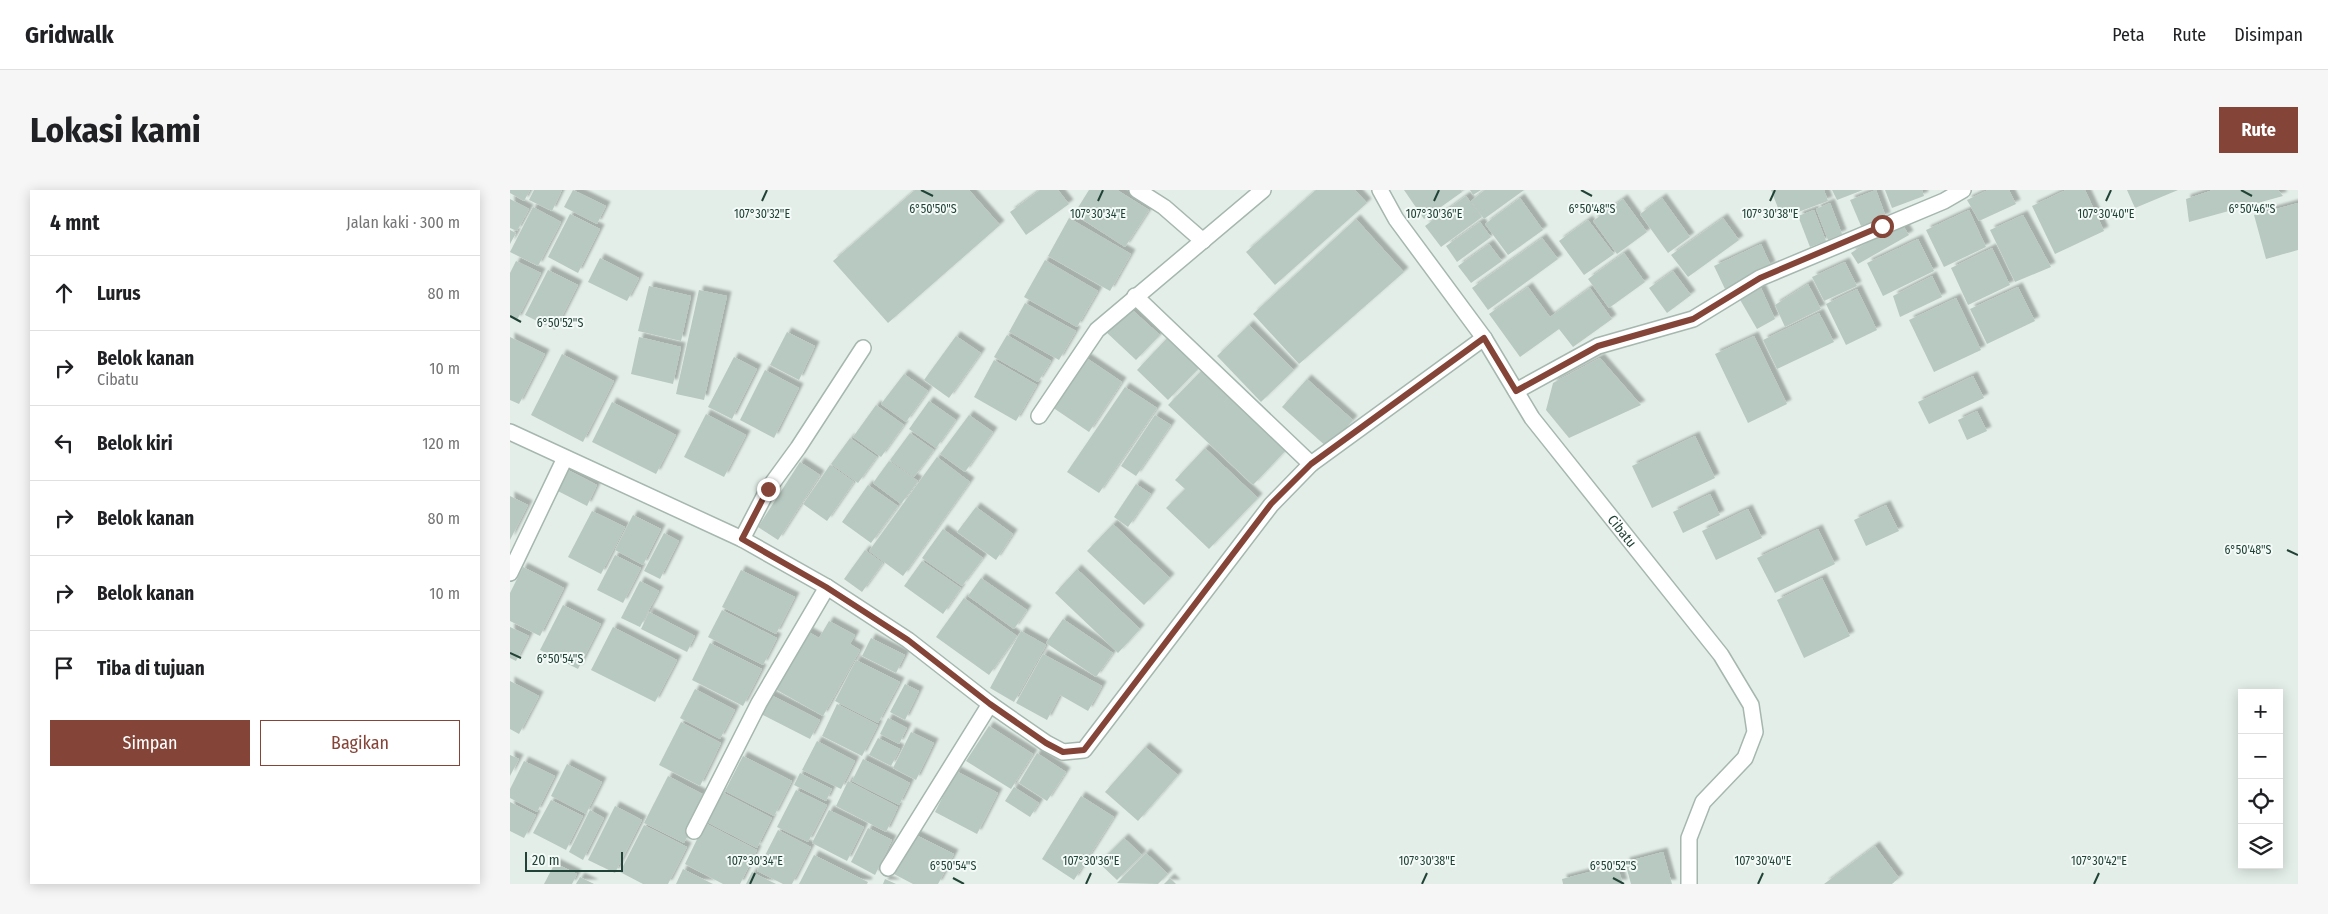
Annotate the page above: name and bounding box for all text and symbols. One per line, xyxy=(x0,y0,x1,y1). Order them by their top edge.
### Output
text: Gridwalk xyxy=(25,21,114,49)
text: Peta xyxy=(2112,24,2144,46)
text: Rute xyxy=(2172,24,2206,46)
text: Disimpan xyxy=(2234,24,2303,46)
button: Rute xyxy=(2219,107,2298,153)
text: Lokasi kami xyxy=(30,109,201,151)
text: 6°50'50"S xyxy=(909,202,957,216)
text: 6°50'48"S xyxy=(1568,202,1616,216)
text: 6°50'46"S xyxy=(2228,202,2276,216)
text: 107°30'32"E xyxy=(734,207,790,221)
text: 107°30'34"E xyxy=(1070,207,1126,221)
text: 107°30'36"E xyxy=(1406,207,1463,221)
text: 107°30'38"E xyxy=(1742,207,1799,221)
text: 107°30'40"E xyxy=(2078,207,2135,221)
text: 4 mnt xyxy=(50,210,100,236)
text: Jalan kaki · 300 m xyxy=(346,213,460,232)
route start xyxy=(1871,215,1894,238)
icon: ahead xyxy=(50,279,78,307)
text: Lurus xyxy=(97,282,141,305)
text: 80 m xyxy=(428,284,460,303)
text: 6°50'52"S xyxy=(537,316,583,330)
text: Belok kanan xyxy=(97,347,194,370)
icon: right xyxy=(50,354,78,382)
text: 10 m xyxy=(429,359,460,378)
text: Cibatu xyxy=(97,370,139,389)
icon: left xyxy=(50,429,78,457)
text: Belok kiri xyxy=(97,432,173,455)
text: 120 m xyxy=(422,434,460,453)
route end xyxy=(757,478,780,501)
icon: right xyxy=(50,504,78,532)
text: Belok kanan xyxy=(97,507,194,530)
text: 80 m xyxy=(428,509,460,528)
street label: Cibatu xyxy=(1604,512,1640,551)
text: 6°50'48"S xyxy=(2224,543,2272,557)
icon: right xyxy=(50,579,78,607)
text: Belok kanan xyxy=(97,582,194,605)
text: 10 m xyxy=(429,584,460,603)
text: 6°50'54"S xyxy=(537,652,583,666)
icon: arrive xyxy=(50,654,78,682)
text: Tiba di tujuan xyxy=(97,657,205,680)
map controls xyxy=(2238,689,2283,869)
button: + xyxy=(2238,689,2283,734)
button: Simpan xyxy=(50,720,250,766)
button: Bagikan xyxy=(260,720,460,766)
button: − xyxy=(2238,734,2283,779)
button: locate xyxy=(2238,779,2283,824)
button: layers xyxy=(2238,824,2283,869)
scale bar xyxy=(525,849,622,872)
text: 20 m xyxy=(532,852,560,869)
text: 107°30'34"E xyxy=(727,854,783,868)
text: 107°30'36"E xyxy=(1063,854,1120,868)
text: 107°30'38"E xyxy=(1399,854,1456,868)
text: 107°30'40"E xyxy=(1735,854,1792,868)
text: 107°30'42"E xyxy=(2071,854,2127,868)
text: 6°50'54"S xyxy=(930,859,976,873)
text: 6°50'52"S xyxy=(1590,859,1636,873)

